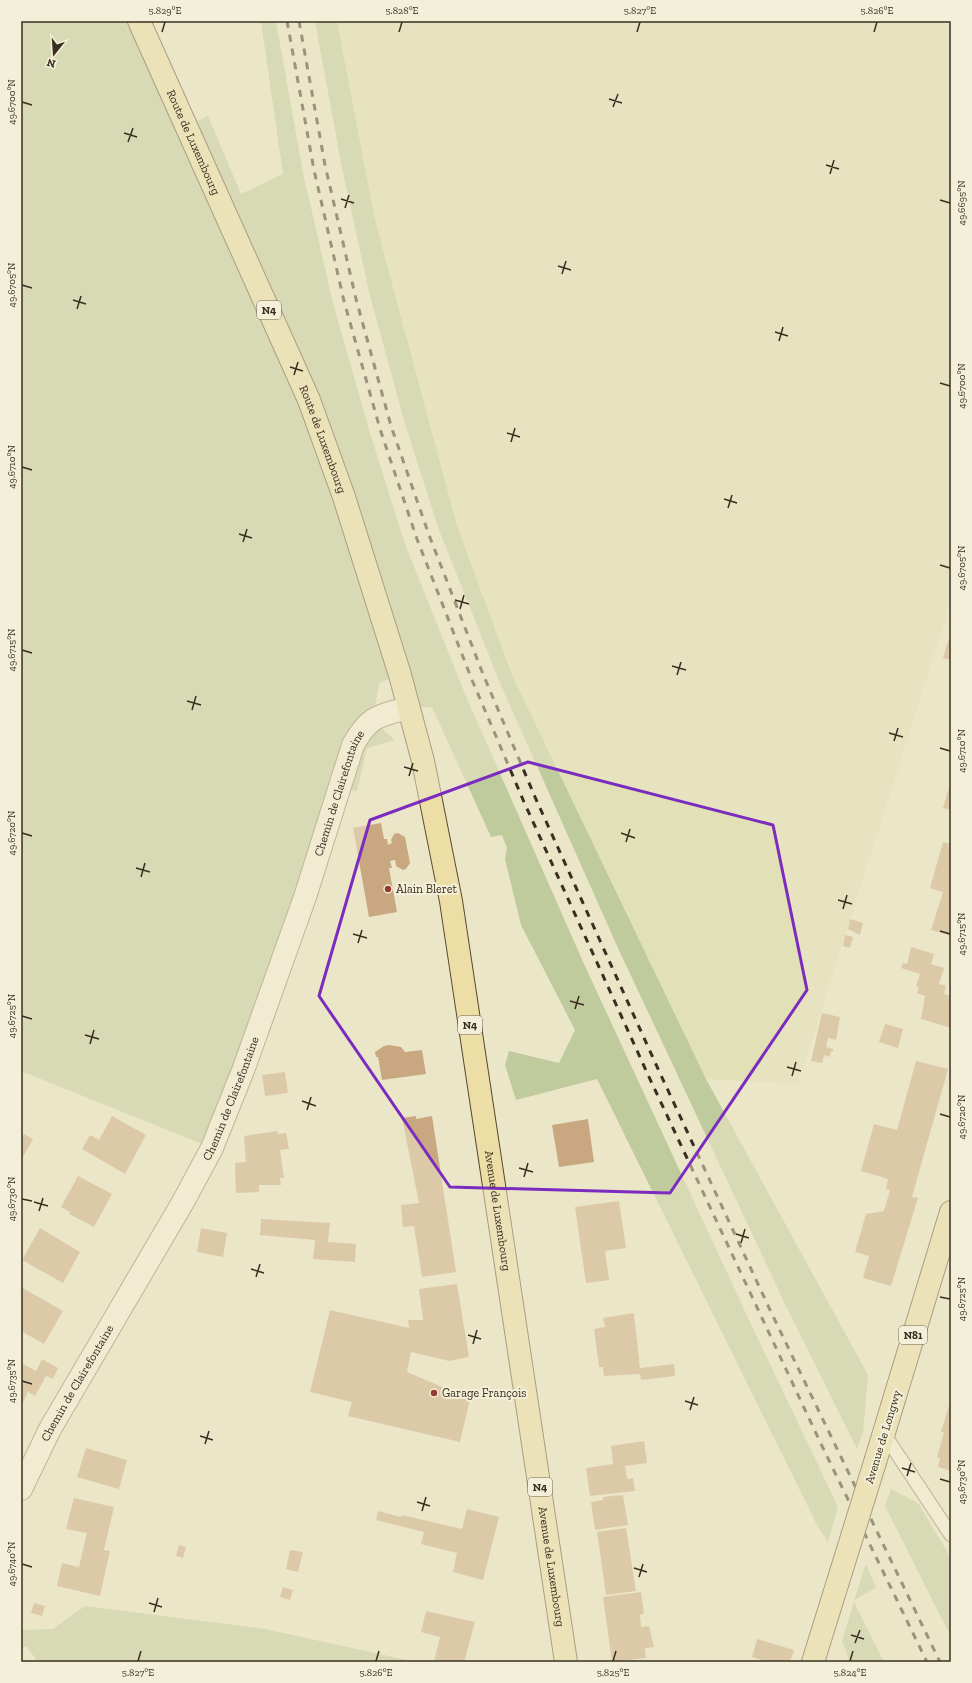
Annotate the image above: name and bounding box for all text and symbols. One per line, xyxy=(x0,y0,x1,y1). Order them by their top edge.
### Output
text: 5.829°E xyxy=(149,5,182,17)
text: 5.828°E xyxy=(386,5,419,17)
text: 5.827°E xyxy=(624,5,656,17)
text: 5.826°E xyxy=(861,5,894,17)
north arrow xyxy=(34,34,74,74)
text: N xyxy=(45,55,57,71)
text: 49.6700°N xyxy=(6,79,18,125)
street label: Route de Luxembourg xyxy=(164,87,223,198)
text: 49.6695°N xyxy=(956,180,968,226)
text: 49.6705°N xyxy=(6,262,18,307)
road number: N4 xyxy=(257,301,281,319)
text: 49.6700°N xyxy=(956,363,968,409)
street label: Route de Luxembourg xyxy=(296,383,349,496)
text: 49.6710°N xyxy=(6,445,18,489)
text: 49.6705°N xyxy=(956,545,968,590)
text: 49.6715°N xyxy=(6,628,18,671)
street label: Chemin de Clairefontaine xyxy=(311,727,367,858)
text: 49.6710°N xyxy=(956,729,968,773)
text: 49.6720°N xyxy=(6,810,18,855)
place label: Alain Bleret xyxy=(396,882,457,896)
marker: Alain Bleret xyxy=(383,884,393,894)
text: 49.6715°N xyxy=(956,912,968,955)
text: 49.6725°N xyxy=(6,993,18,1038)
road number: N4 xyxy=(458,1016,482,1034)
street label: Chemin de Clairefontaine xyxy=(200,1034,262,1163)
text: 49.6720°N xyxy=(956,1094,968,1139)
street label: Avenue de Luxembourg xyxy=(482,1149,514,1272)
text: 49.6730°N xyxy=(6,1176,18,1221)
text: 49.6725°N xyxy=(956,1276,968,1321)
street label: Chemin de Clairefontaine xyxy=(38,1322,117,1444)
road number: N81 xyxy=(899,1326,927,1344)
text: 49.6735°N xyxy=(6,1358,18,1403)
place label: Garage François xyxy=(442,1386,527,1400)
marker: Garage François xyxy=(429,1388,439,1398)
street label: Avenue de Longwy xyxy=(862,1388,904,1486)
text: 49.6730°N xyxy=(956,1459,968,1504)
road number: N4 xyxy=(528,1478,552,1496)
street label: Avenue de Luxembourg xyxy=(536,1505,568,1628)
text: 49.6740°N xyxy=(6,1541,18,1586)
text: 5.827°E xyxy=(122,1667,154,1679)
text: 5.826°E xyxy=(360,1667,393,1679)
text: 5.825°E xyxy=(597,1667,629,1679)
text: 5.824°E xyxy=(834,1667,867,1679)

